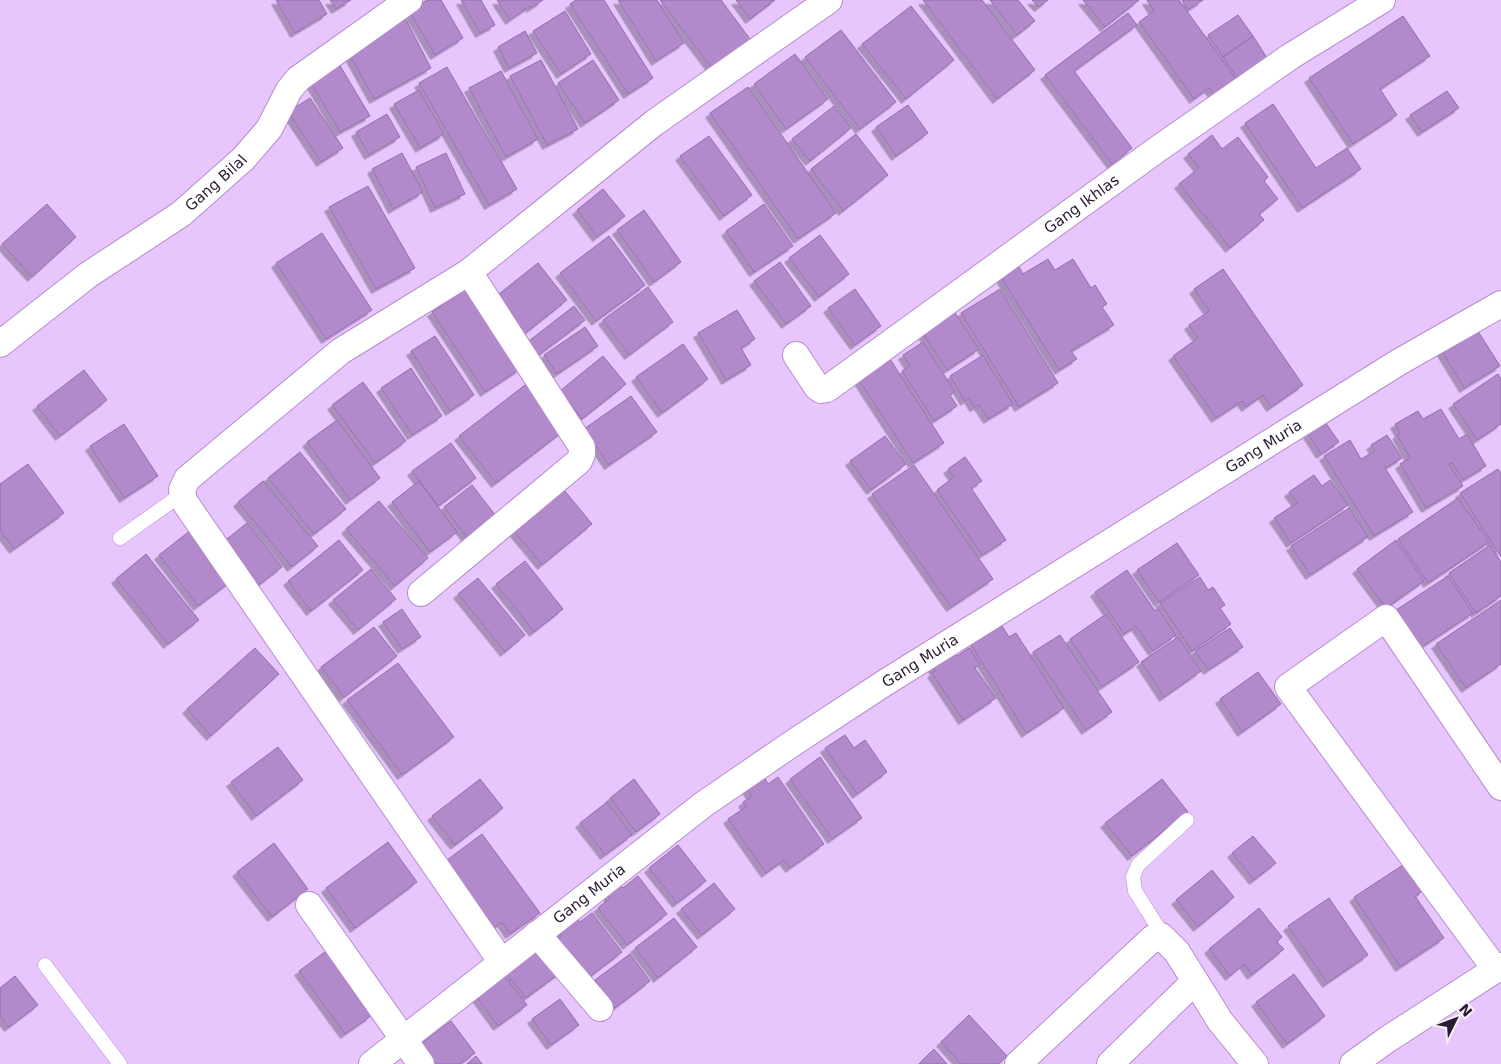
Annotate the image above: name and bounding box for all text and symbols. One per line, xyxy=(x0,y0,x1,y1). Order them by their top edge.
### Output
street label: Gang Bilal xyxy=(181,151,251,215)
street label: Gang Ikhlas xyxy=(1041,171,1123,237)
street label: Gang Muria xyxy=(1222,416,1305,477)
street label: Gang Muria xyxy=(879,630,962,691)
street label: Gang Muria xyxy=(550,860,629,928)
north arrow xyxy=(1431,994,1481,1044)
text: N xyxy=(1456,1001,1476,1020)

